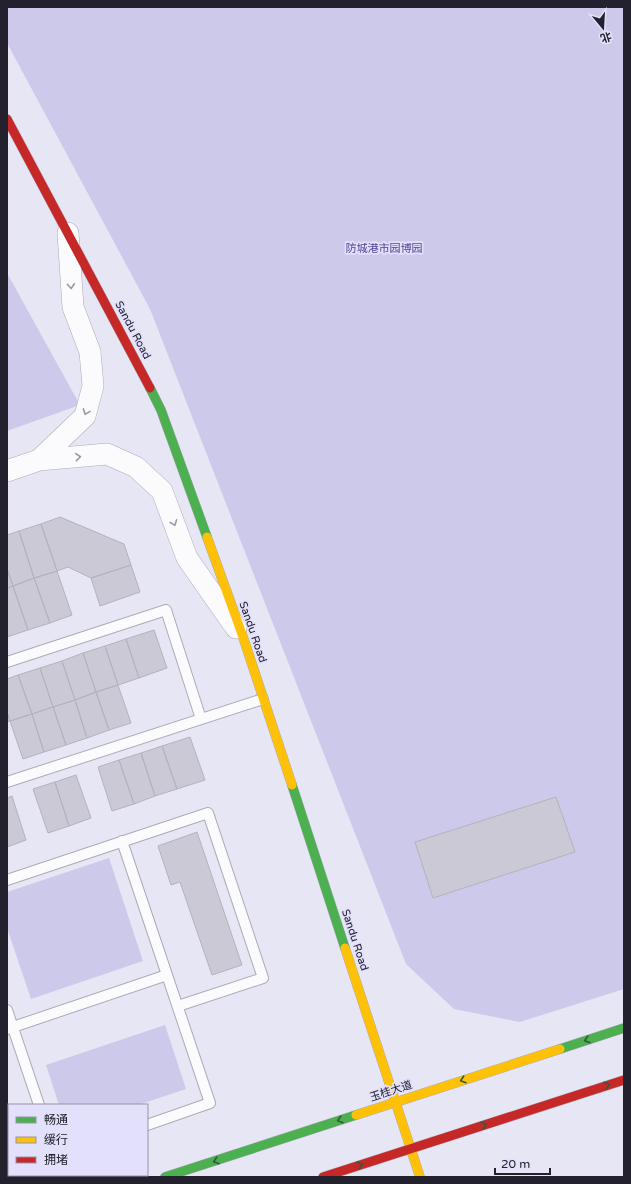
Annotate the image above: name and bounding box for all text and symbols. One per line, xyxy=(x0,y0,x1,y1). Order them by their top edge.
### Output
north arrow xyxy=(583,8,623,48)
text: 北 xyxy=(599,29,613,45)
park label: 防城港市园博园 xyxy=(346,242,423,255)
one-way arrow xyxy=(67,283,76,289)
street label: Sandu Road xyxy=(112,299,154,361)
one-way arrow xyxy=(82,408,90,415)
one-way arrow xyxy=(75,452,81,461)
one-way arrow xyxy=(169,520,177,527)
street label: Sandu Road xyxy=(236,600,270,664)
street label: Sandu Road xyxy=(339,908,371,972)
one-way arrow xyxy=(584,1035,591,1044)
one-way arrow xyxy=(460,1075,467,1084)
street label: 玉桂大道 xyxy=(368,1078,414,1104)
one-way arrow xyxy=(604,1081,611,1090)
legend xyxy=(8,1104,148,1176)
text: 畅通 xyxy=(44,1113,68,1127)
one-way arrow xyxy=(336,1116,343,1124)
one-way arrow xyxy=(480,1121,487,1130)
text: 缓行 xyxy=(44,1133,68,1147)
scale bar xyxy=(495,1150,550,1176)
text: 拥堵 xyxy=(44,1153,68,1167)
one-way arrow xyxy=(213,1156,220,1164)
text: 20 m xyxy=(501,1157,530,1171)
one-way arrow xyxy=(356,1161,363,1170)

